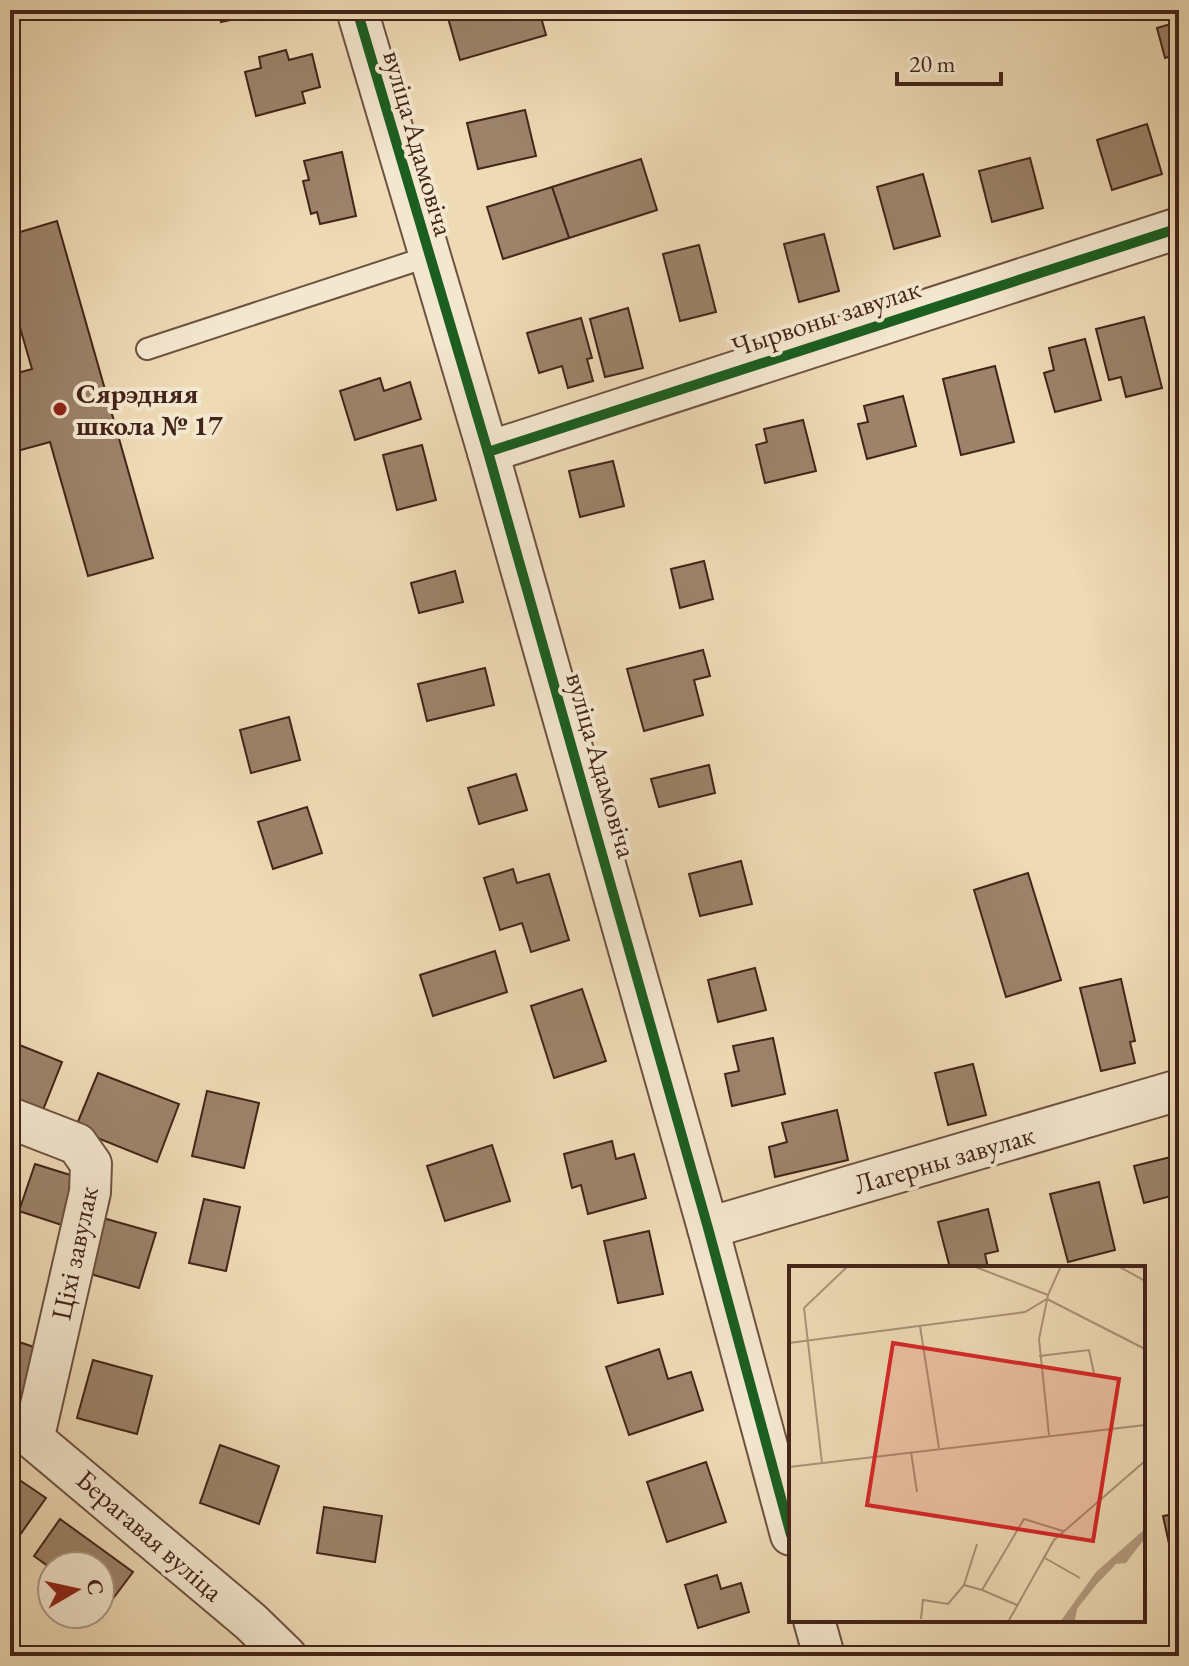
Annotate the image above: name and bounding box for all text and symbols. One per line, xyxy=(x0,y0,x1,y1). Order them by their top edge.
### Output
scale bar xyxy=(897,36,1001,86)
street label: вуліца Адамовіча xyxy=(375,46,463,241)
text: 20 m xyxy=(909,48,956,79)
street label: Чырвоны завулак xyxy=(727,270,925,364)
place label: Сярэдняя школа № 17 xyxy=(76,375,223,443)
marker: Сярэдняя школа № 17 xyxy=(51,400,69,418)
street label: вуліца Адамовіча xyxy=(558,668,646,863)
street label: Лагерны завулак xyxy=(849,1116,1039,1202)
street label: Ціхі завулак xyxy=(42,1183,106,1323)
inset map xyxy=(789,1266,1145,1622)
street label: Берагавая вуліца xyxy=(69,1461,232,1609)
north arrow xyxy=(36,1550,116,1630)
text: С xyxy=(80,1577,111,1597)

